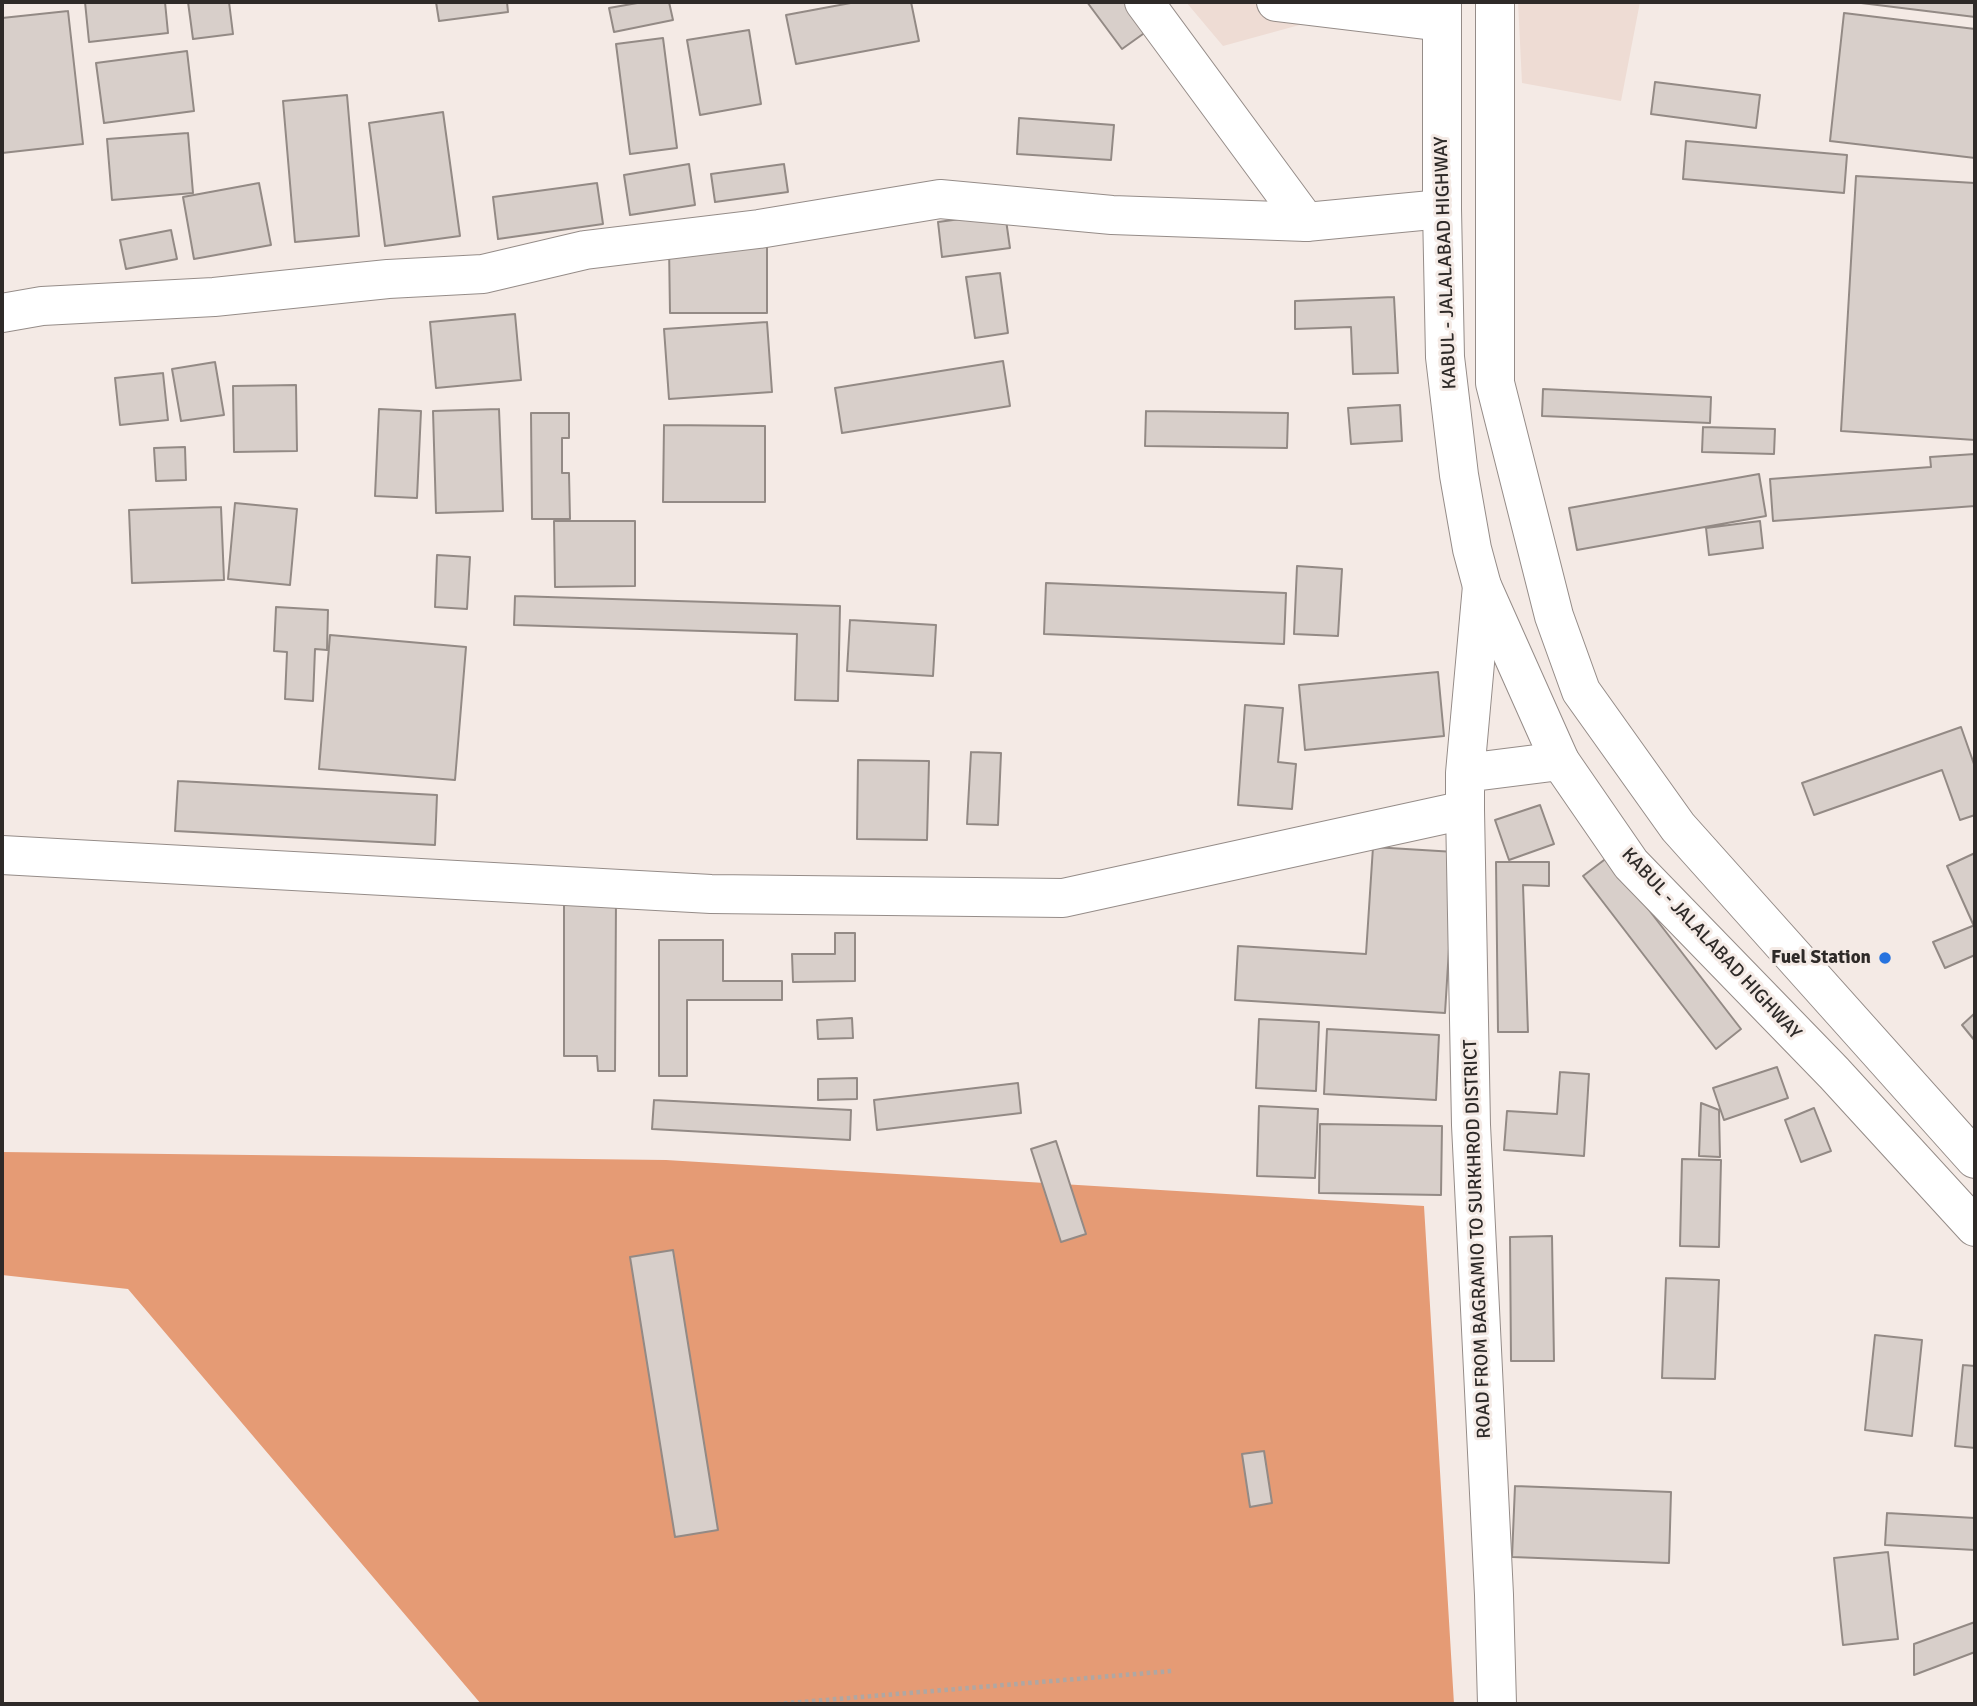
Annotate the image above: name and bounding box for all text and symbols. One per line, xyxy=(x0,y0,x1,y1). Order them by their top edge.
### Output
street label: KABUL - JALALABAD HIGHWAY xyxy=(1430,136,1462,390)
street label: KABUL - JALALABAD HIGHWAY xyxy=(1616,844,1806,1044)
place label: Fuel Station xyxy=(1771,947,1871,969)
marker: Fuel Station xyxy=(1877,950,1893,966)
street label: ROAD FROM BAGRAMIO TO SURKHROD DISTRICT xyxy=(1460,1039,1496,1439)

